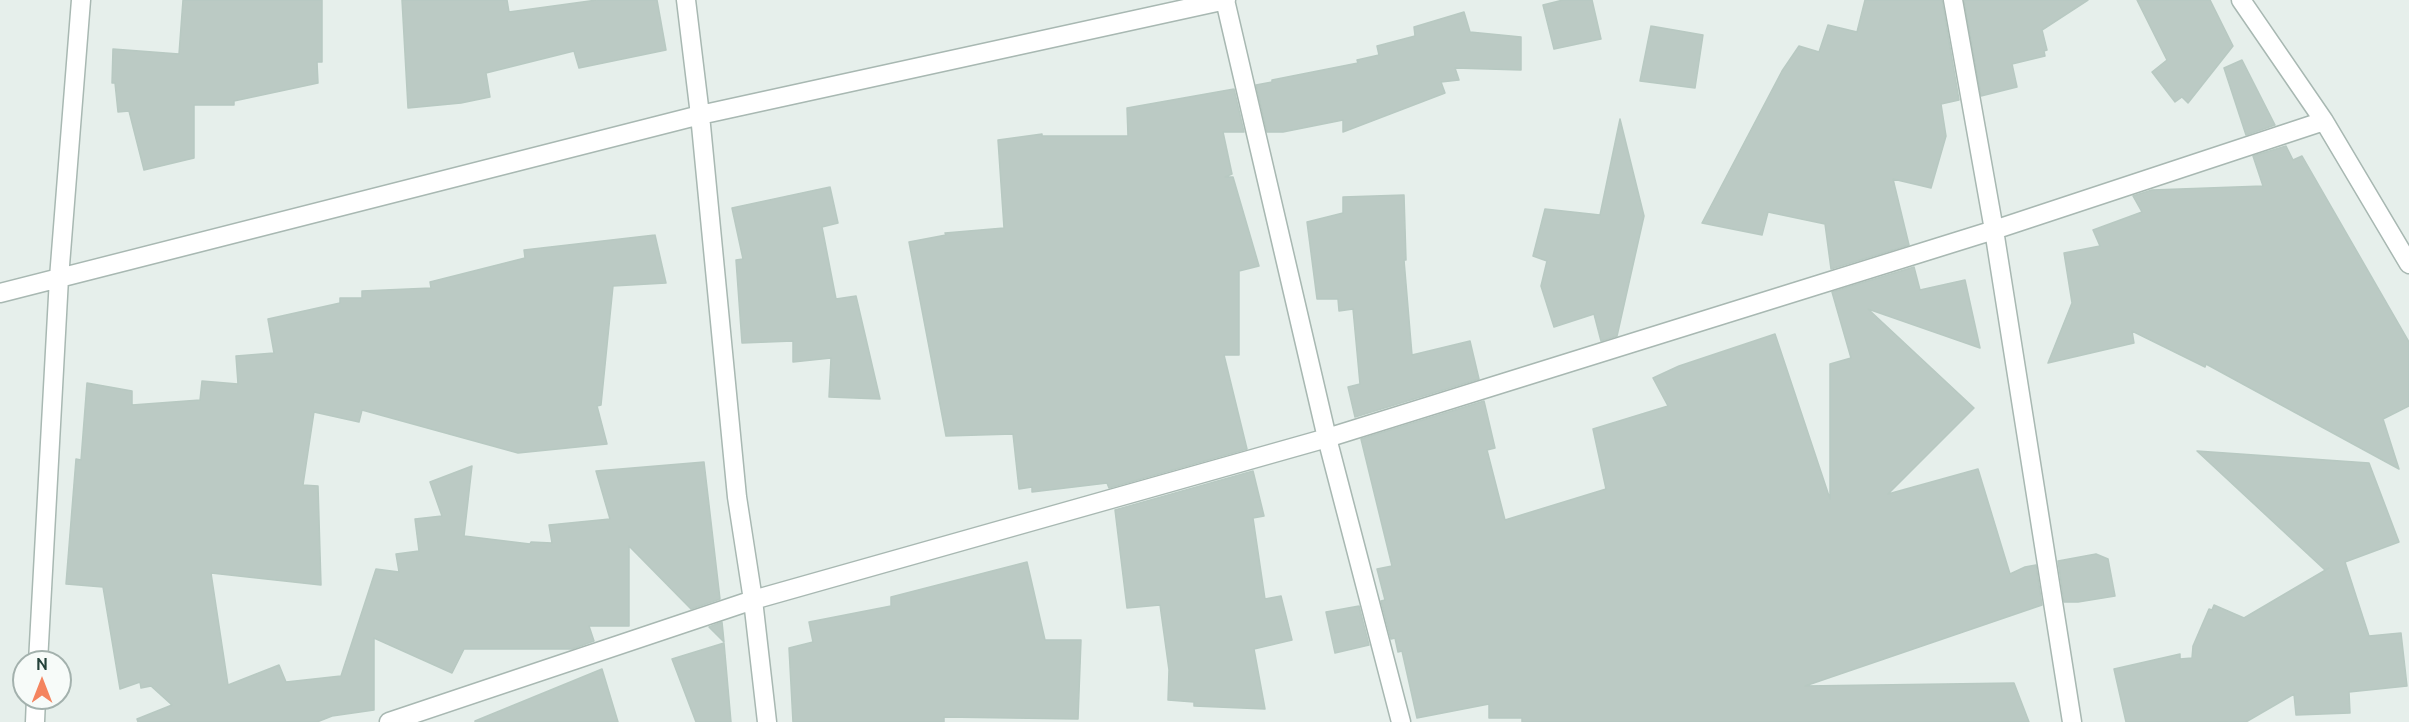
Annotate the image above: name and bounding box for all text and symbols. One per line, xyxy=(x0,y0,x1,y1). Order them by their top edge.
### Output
north arrow xyxy=(12,650,72,710)
text: N xyxy=(36,655,48,673)

